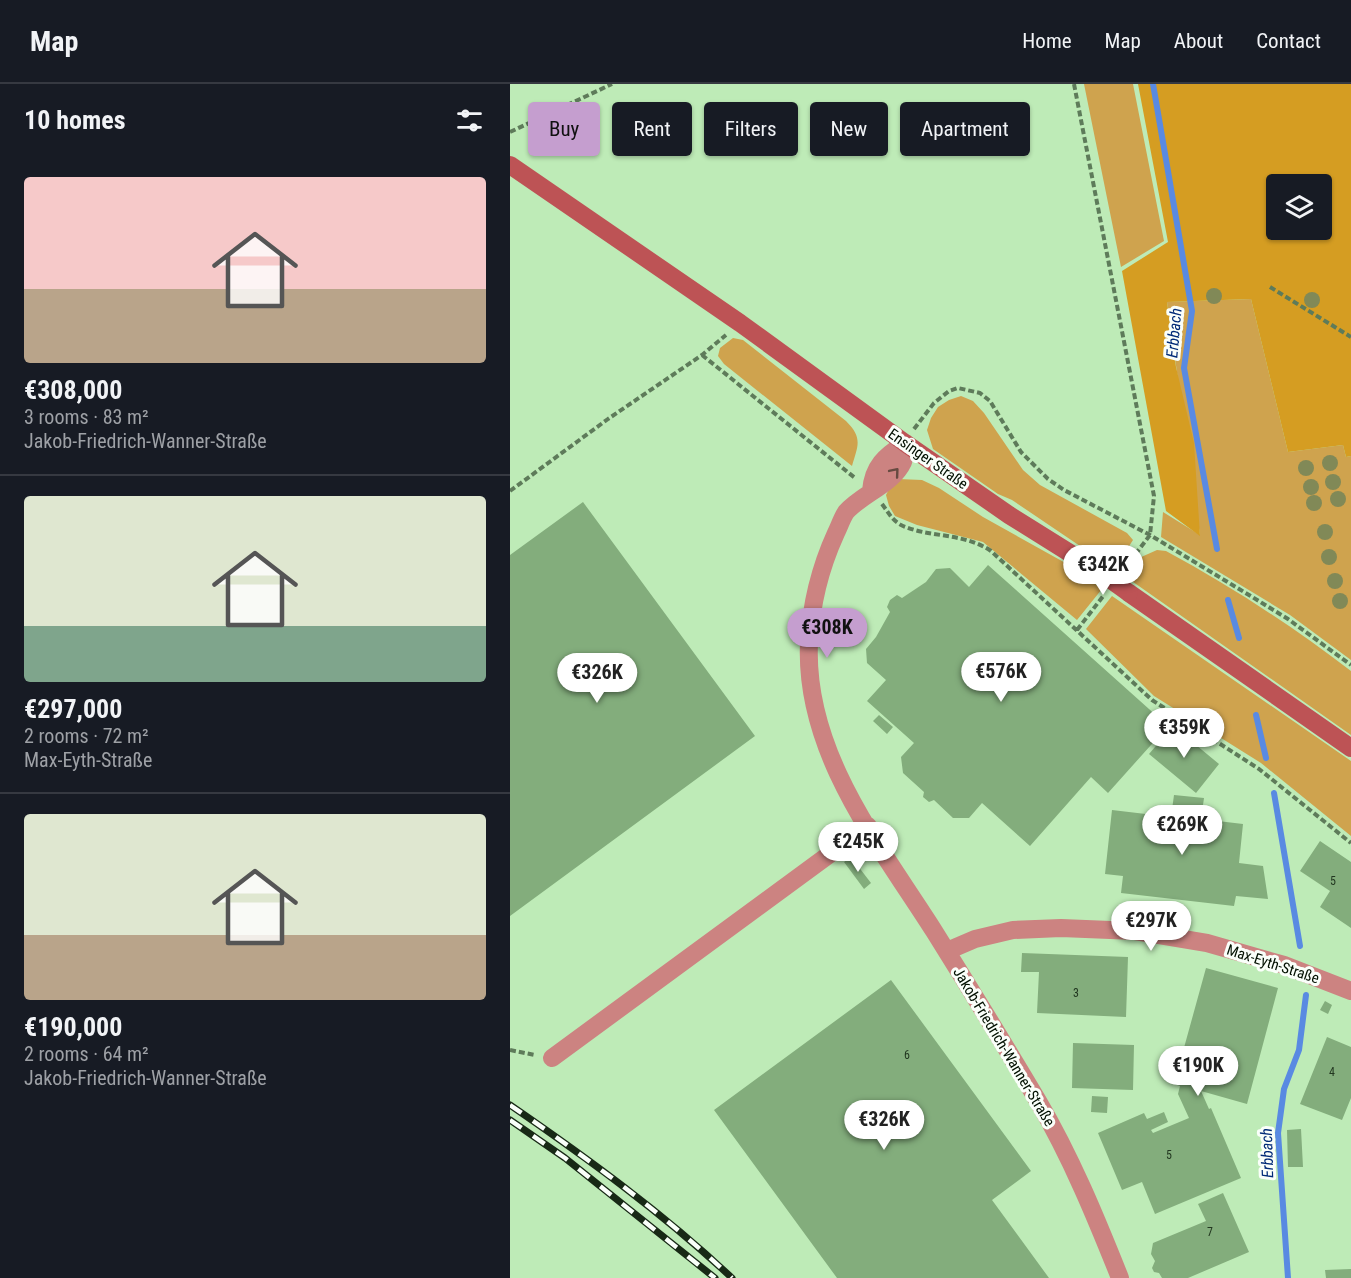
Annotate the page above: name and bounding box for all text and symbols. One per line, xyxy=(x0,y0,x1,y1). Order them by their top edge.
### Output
text: Map xyxy=(30,25,78,58)
text: Home xyxy=(1022,29,1072,53)
text: Map xyxy=(1105,29,1141,53)
text: About xyxy=(1174,29,1223,53)
text: Contact xyxy=(1256,29,1321,53)
chip: Buy xyxy=(528,102,600,156)
chip: Rent xyxy=(612,102,692,156)
chip: Filters xyxy=(704,102,798,156)
chip: New xyxy=(810,102,888,156)
chip: Apartment xyxy=(900,102,1030,156)
icon: filters xyxy=(453,104,486,137)
text: 10 homes xyxy=(24,105,126,135)
map controls xyxy=(1266,174,1332,240)
button: layers xyxy=(1266,174,1332,240)
icon: home xyxy=(201,216,309,324)
water label: Erbbach xyxy=(1162,307,1186,359)
text: €308,000 xyxy=(24,375,122,405)
text: 3 rooms · 83 m² xyxy=(24,405,149,429)
street label: Ensinger Straße xyxy=(885,425,971,493)
text: Jakob-Friedrich-Wanner-Straße xyxy=(24,429,267,453)
one-way arrow xyxy=(887,468,898,479)
icon: home xyxy=(201,535,309,643)
pin: €342K xyxy=(1061,545,1145,596)
text: €342K xyxy=(1077,552,1129,576)
pin: €308K xyxy=(785,608,869,659)
text: €308K xyxy=(801,615,853,639)
pin: €576K xyxy=(959,652,1043,703)
pin: €326K xyxy=(555,653,639,704)
text: €576K xyxy=(975,659,1027,683)
text: €326K xyxy=(571,660,623,684)
text: €297,000 xyxy=(24,694,122,724)
pin: €359K xyxy=(1142,708,1226,759)
text: €359K xyxy=(1158,715,1210,739)
text: 2 rooms · 72 m² xyxy=(24,724,149,748)
text: Max-Eyth-Straße xyxy=(24,748,152,772)
pin: €269K xyxy=(1140,805,1224,856)
text: €269K xyxy=(1156,812,1208,836)
pin: €245K xyxy=(816,822,900,873)
text: €245K xyxy=(832,829,884,853)
icon: home xyxy=(201,853,309,961)
house number: 5 xyxy=(1330,874,1336,888)
pin: €297K xyxy=(1109,901,1193,952)
text: €297K xyxy=(1125,908,1177,932)
street label: Max-Eyth-Straße xyxy=(1224,941,1322,987)
street label: Jakob-Friedrich-Wanner-Straße xyxy=(949,964,1059,1130)
house number: 3 xyxy=(1073,986,1079,1000)
text: €190,000 xyxy=(24,1012,122,1042)
text: 2 rooms · 64 m² xyxy=(24,1042,149,1066)
pin: €190K xyxy=(1156,1046,1240,1097)
house number: 6 xyxy=(904,1048,910,1062)
text: €190K xyxy=(1172,1053,1224,1077)
house number: 4 xyxy=(1329,1065,1335,1079)
text: Jakob-Friedrich-Wanner-Straße xyxy=(24,1066,267,1090)
pin: €326K xyxy=(842,1100,926,1151)
text: €326K xyxy=(858,1107,910,1131)
water label: Erbbach xyxy=(1257,1128,1277,1178)
house number: 5 xyxy=(1166,1148,1172,1162)
house number: 7 xyxy=(1207,1225,1213,1239)

